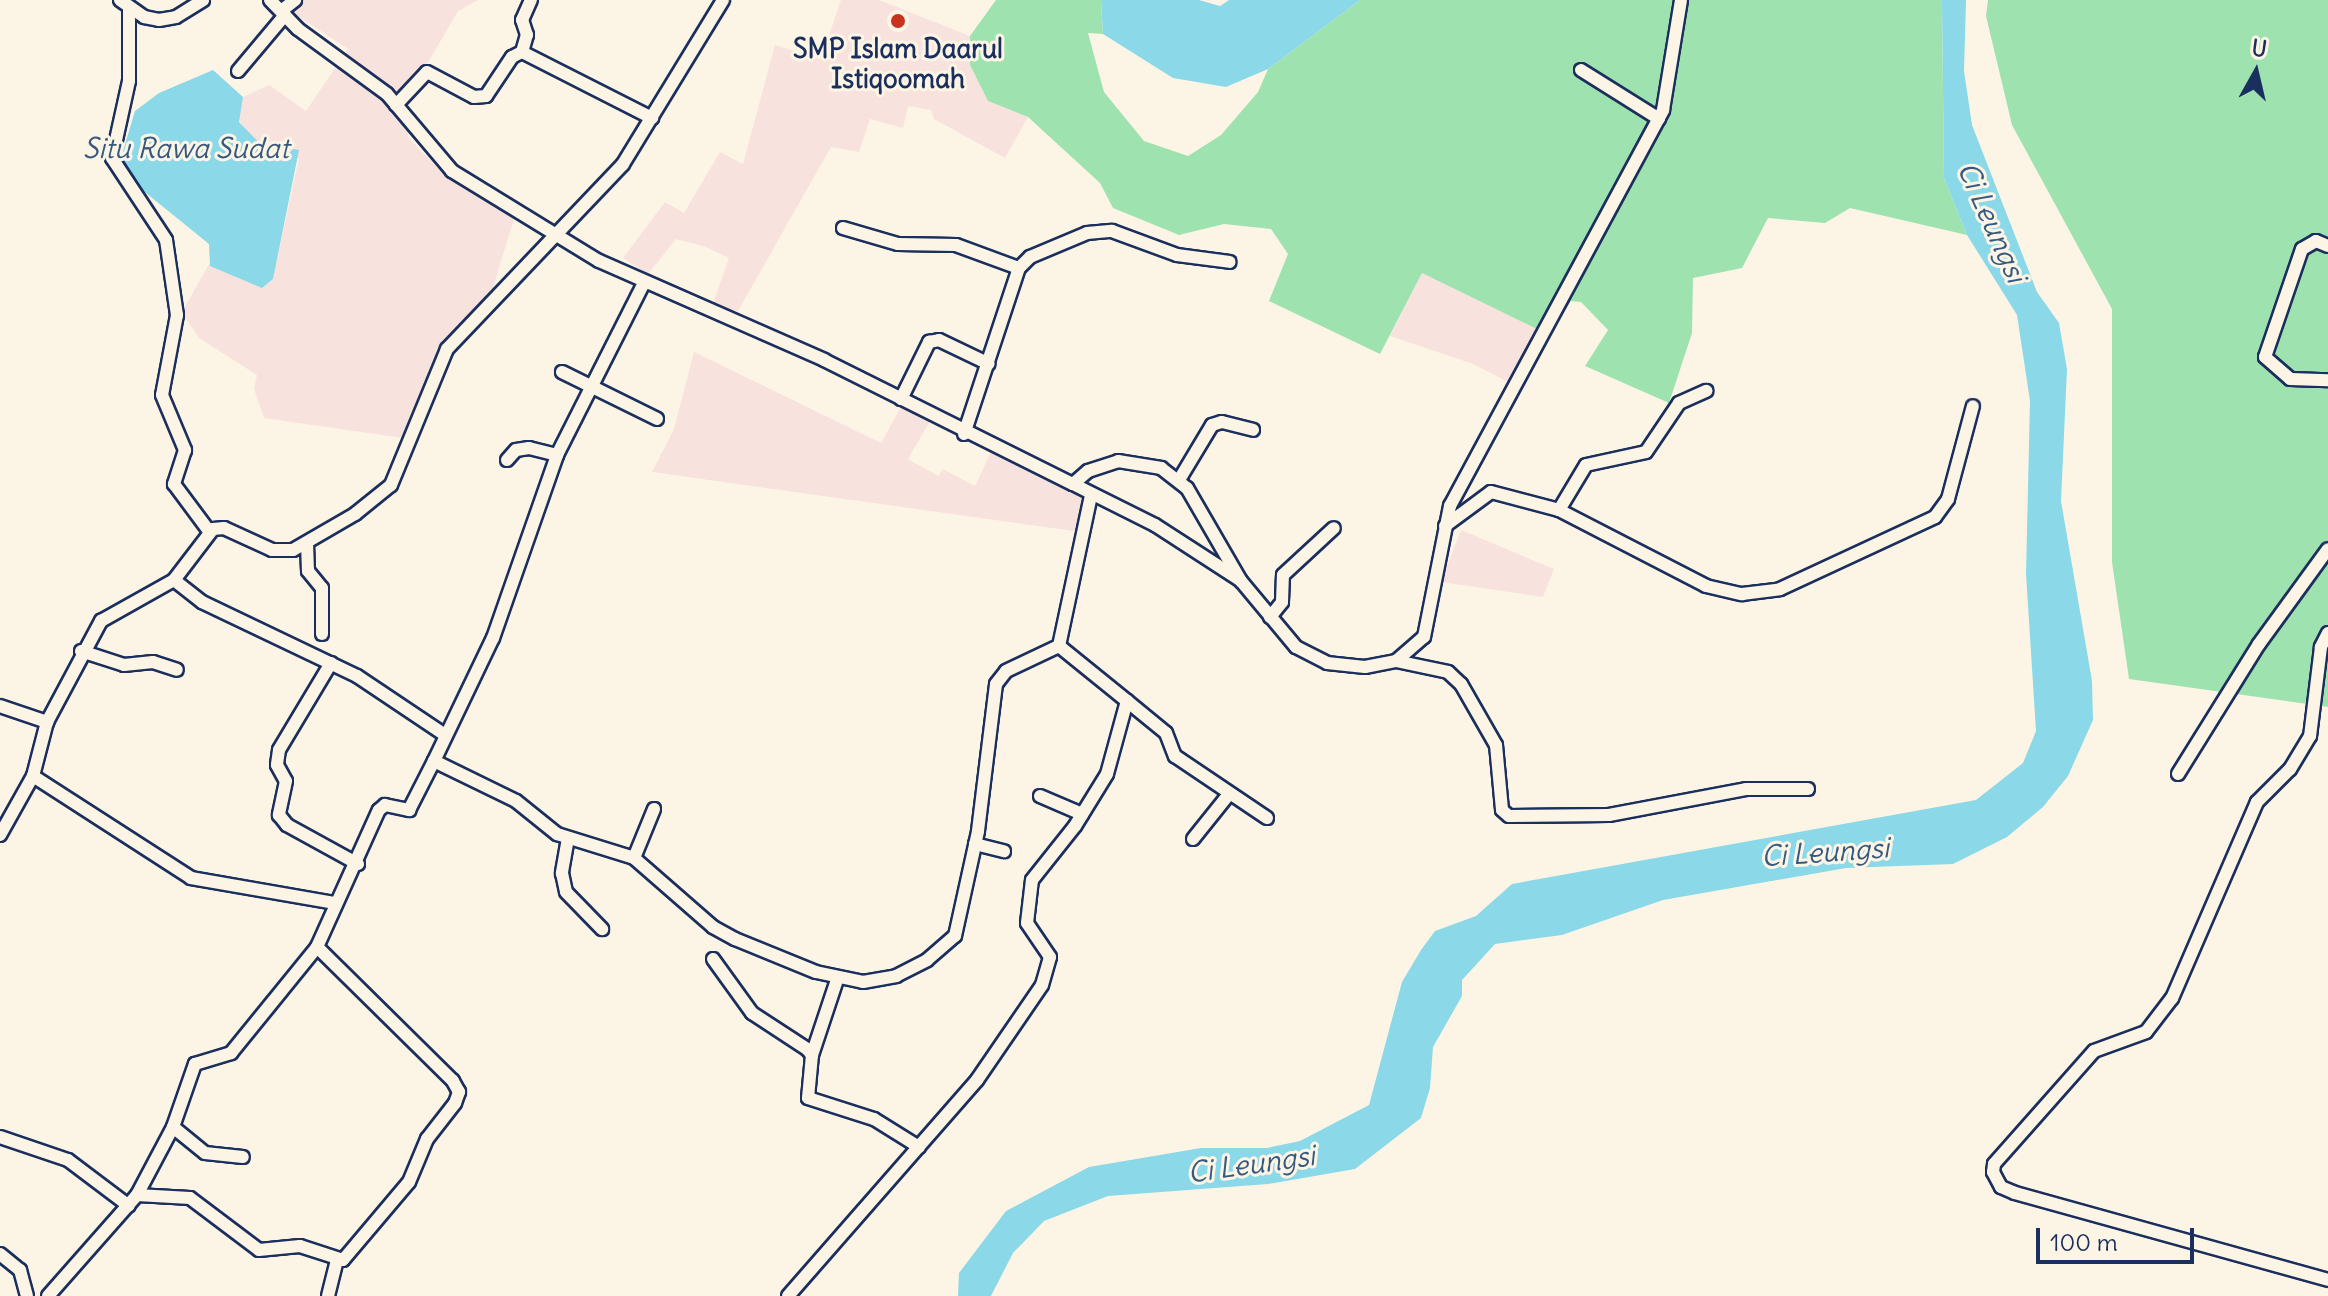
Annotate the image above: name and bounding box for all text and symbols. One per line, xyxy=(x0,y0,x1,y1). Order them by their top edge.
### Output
marker: SMP Islam Daarul Istiqoomah xyxy=(889,12,907,30)
north arrow xyxy=(2216,32,2296,112)
place label: SMP Islam Daarul Istiqoomah xyxy=(793,33,1003,94)
text: U xyxy=(2250,33,2269,63)
water label: Situ Rawa Sudat xyxy=(83,131,289,165)
water label: Ci Leungsi xyxy=(1951,157,2033,287)
water label: Ci Leungsi xyxy=(1760,831,1890,873)
water label: Ci Leungsi xyxy=(1185,1138,1317,1190)
scale bar xyxy=(2040,1212,2198,1262)
text: 100 m xyxy=(2050,1227,2118,1257)

